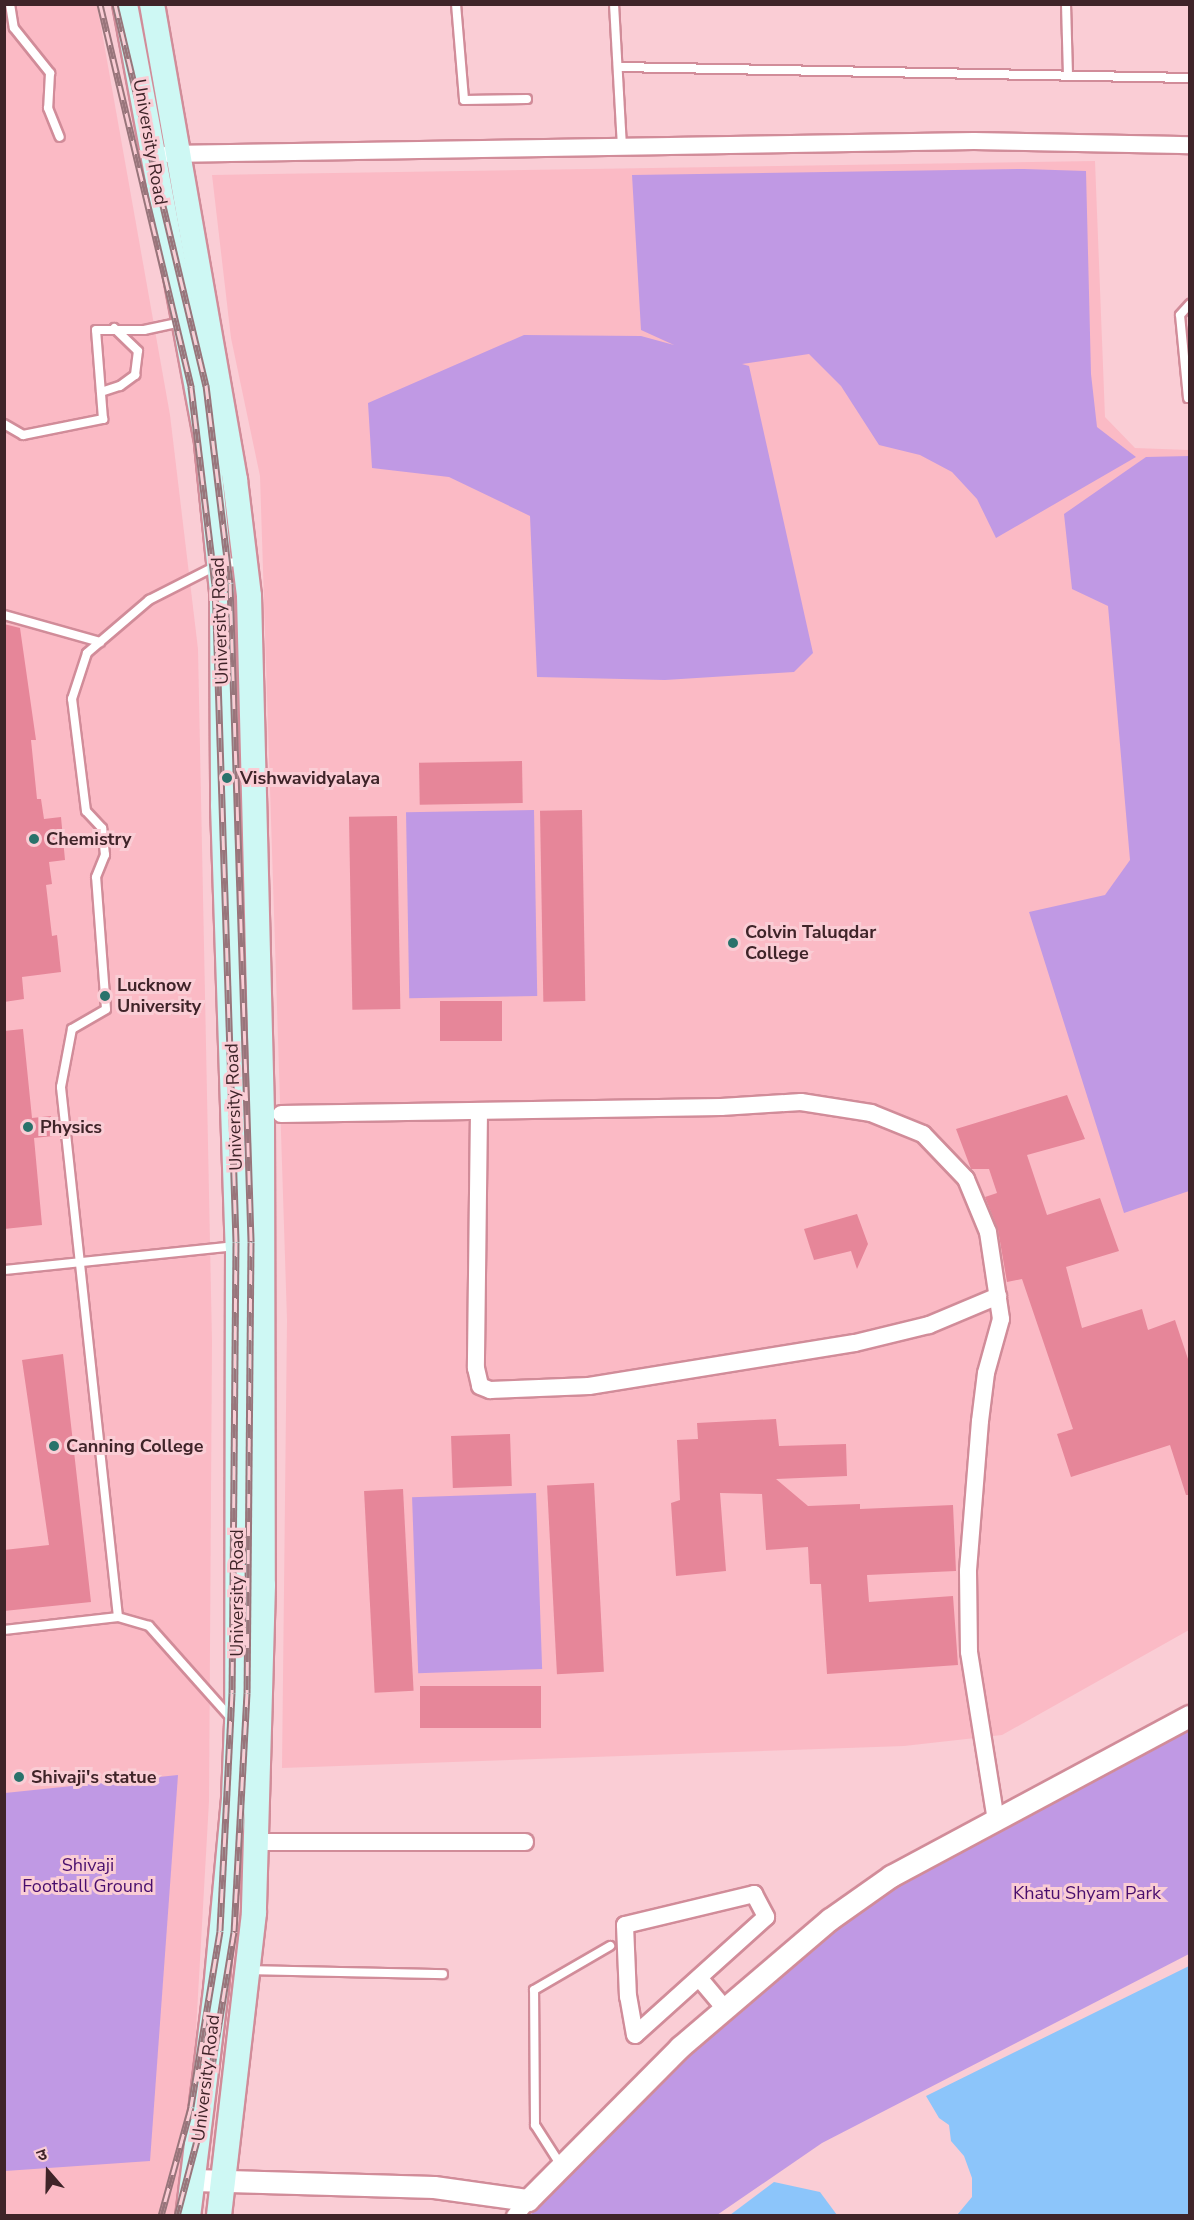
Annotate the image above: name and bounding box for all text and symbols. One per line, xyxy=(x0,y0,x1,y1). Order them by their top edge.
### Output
street label: University Road xyxy=(128,77,172,207)
street label: University Road xyxy=(207,557,233,685)
place label: Vishwavidyalaya xyxy=(240,767,380,789)
marker: Vishwavidyalaya xyxy=(218,769,236,787)
place label: Chemistry xyxy=(46,828,132,850)
marker: Chemistry xyxy=(27,832,41,846)
place label: Colvin Taluqdar College xyxy=(745,922,876,964)
marker: Colvin Taluqdar College xyxy=(726,936,740,950)
place label: Lucknow University xyxy=(117,975,201,1018)
marker: Lucknow University xyxy=(98,989,112,1003)
street label: University Road xyxy=(221,1043,247,1171)
place label: Physics xyxy=(40,1116,102,1138)
marker: Physics xyxy=(21,1120,35,1134)
place label: Canning College xyxy=(66,1435,203,1457)
marker: Canning College xyxy=(47,1439,61,1453)
street label: University Road xyxy=(226,1529,248,1657)
place label: Shivaji's statue xyxy=(31,1766,156,1788)
marker: Shivaji's statue xyxy=(12,1770,26,1784)
park label: Shivaji Football Ground xyxy=(22,1855,154,1898)
park label: Khatu Shyam Park xyxy=(1013,1882,1161,1904)
street label: University Road xyxy=(188,2013,224,2143)
north arrow xyxy=(18,2142,78,2202)
text: उ xyxy=(34,2143,50,2167)

